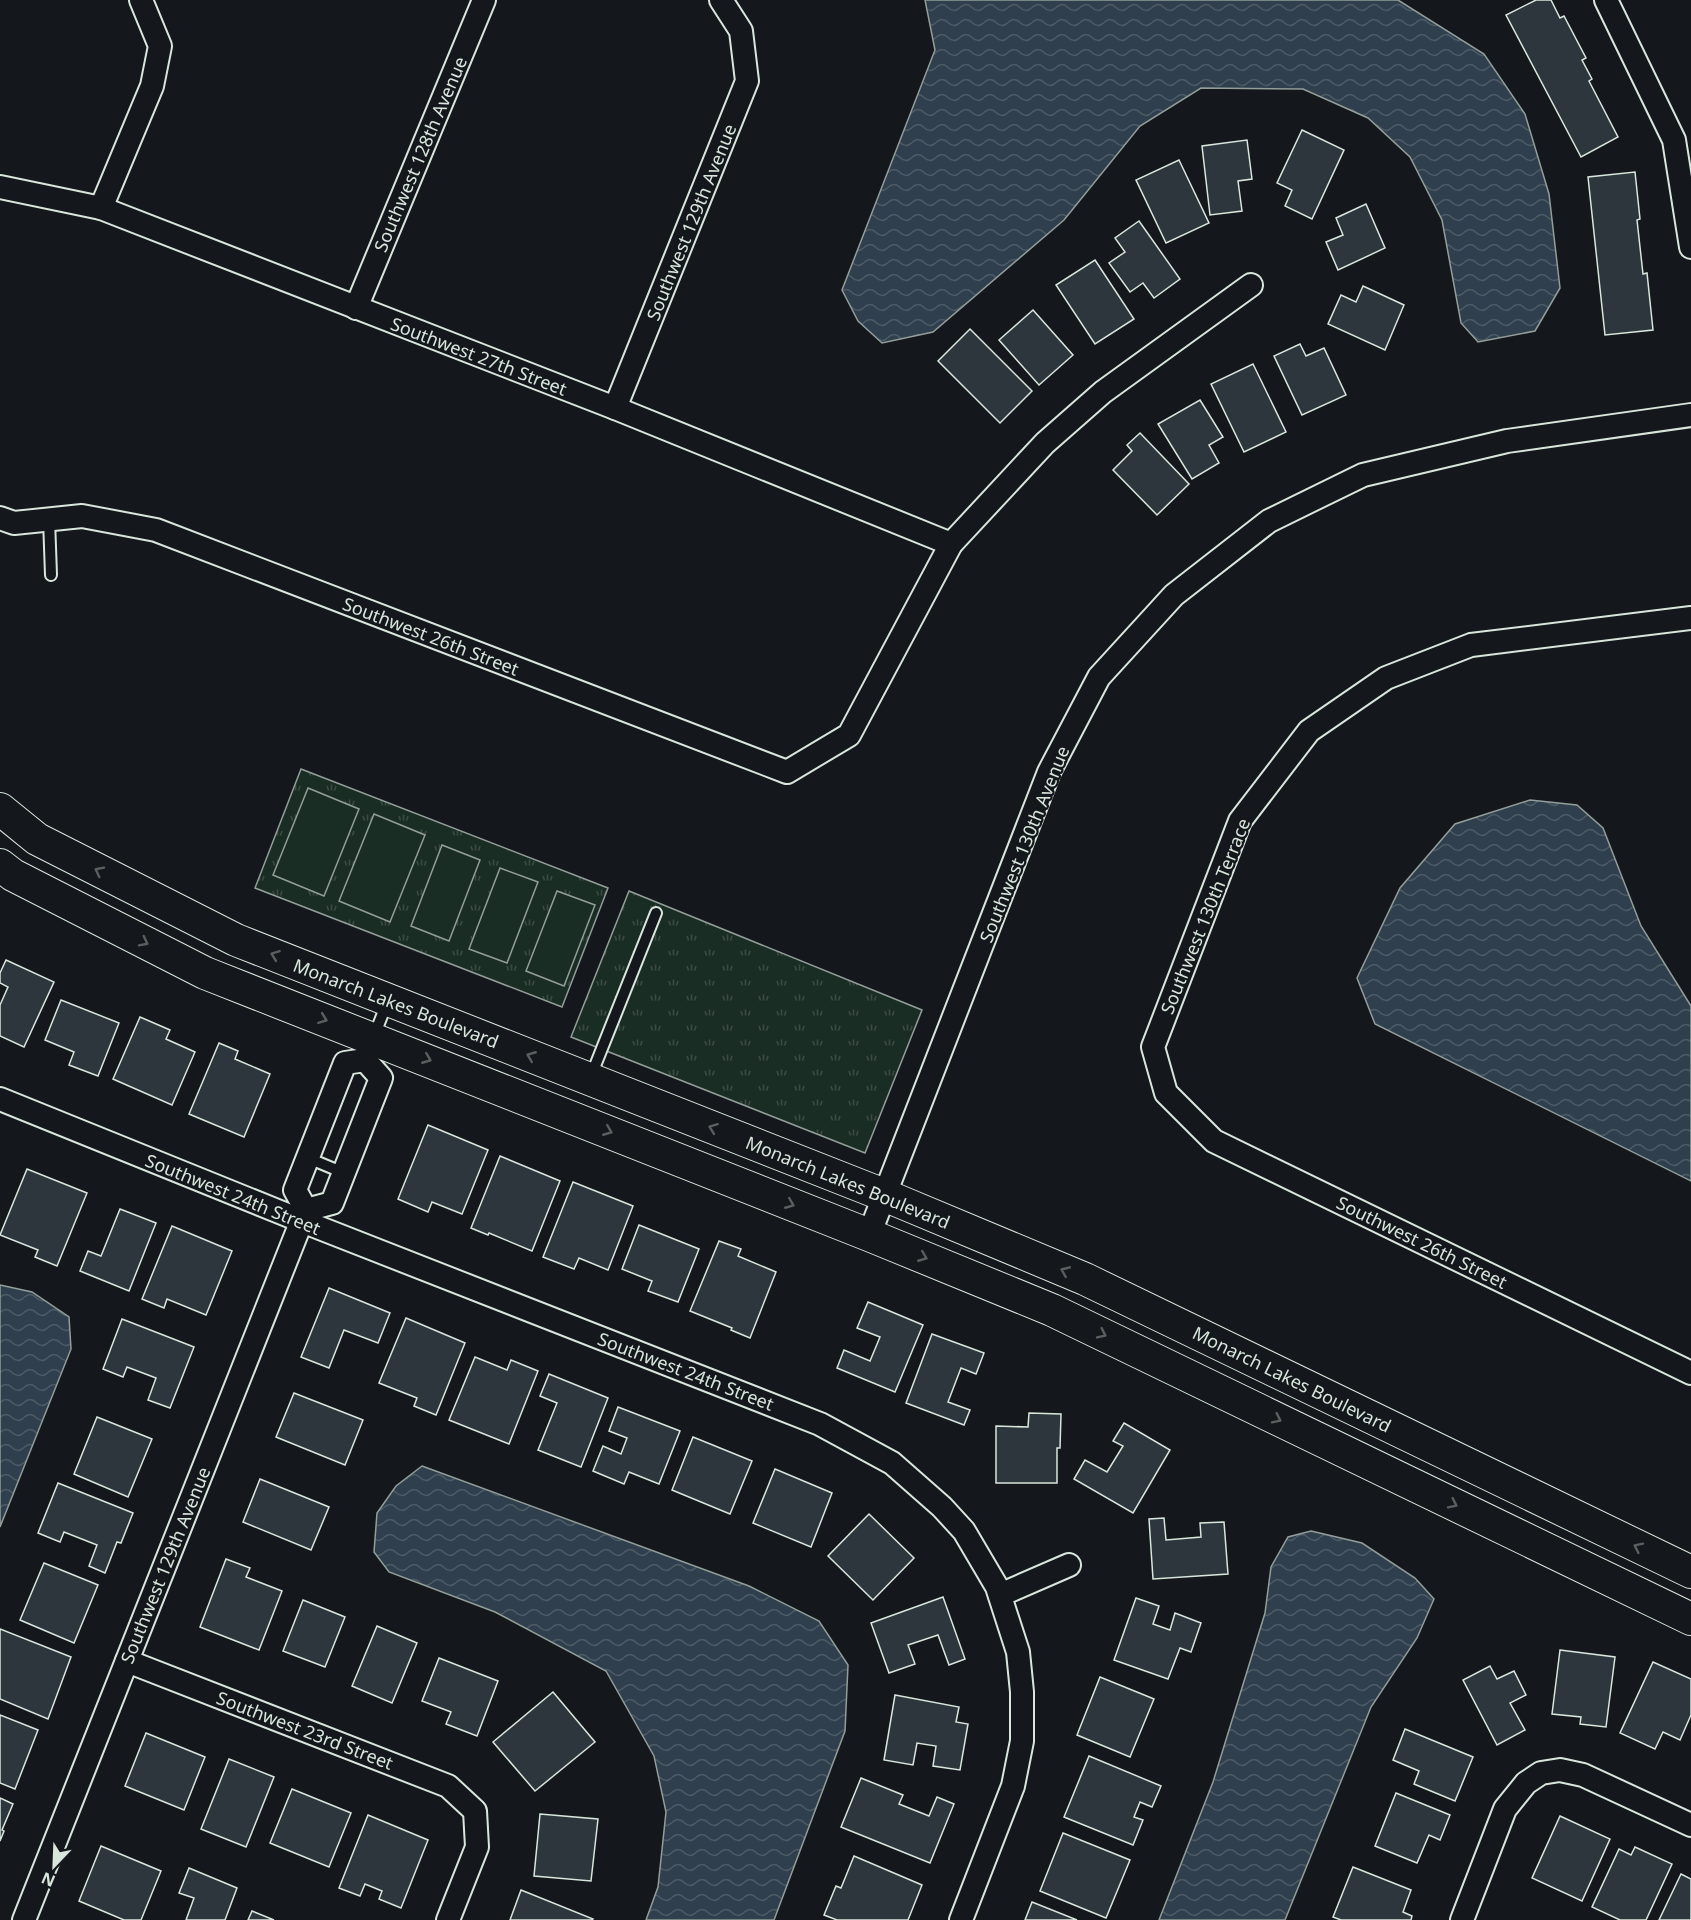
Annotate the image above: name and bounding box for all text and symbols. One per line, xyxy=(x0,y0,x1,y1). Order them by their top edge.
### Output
street label: Southwest 128th Avenue xyxy=(368,53,472,255)
street label: Southwest 129th Avenue xyxy=(641,120,741,324)
street label: Southwest 27th Street xyxy=(388,311,571,401)
street label: Southwest 26th Street xyxy=(340,591,523,681)
street label: Southwest 130th Avenue xyxy=(974,742,1074,946)
street label: Southwest 130th Terrace xyxy=(1155,815,1255,1017)
one-way arrow xyxy=(95,866,106,878)
one-way arrow xyxy=(138,935,148,946)
one-way arrow xyxy=(270,950,281,962)
street label: Monarch Lakes Boulevard xyxy=(290,953,502,1053)
one-way arrow xyxy=(317,1011,328,1024)
one-way arrow xyxy=(526,1051,537,1063)
one-way arrow xyxy=(421,1052,432,1064)
one-way arrow xyxy=(708,1123,719,1135)
one-way arrow xyxy=(603,1124,613,1137)
street label: Monarch Lakes Boulevard xyxy=(742,1130,954,1234)
street label: Southwest 24th Street xyxy=(142,1148,325,1240)
street label: Southwest 26th Street xyxy=(1333,1190,1512,1294)
one-way arrow xyxy=(784,1196,794,1209)
one-way arrow xyxy=(916,1250,927,1262)
one-way arrow xyxy=(1061,1266,1072,1278)
street label: Monarch Lakes Boulevard xyxy=(1189,1320,1395,1438)
street label: Southwest 24th Street xyxy=(595,1326,778,1416)
one-way arrow xyxy=(1095,1327,1106,1339)
one-way arrow xyxy=(1271,1412,1282,1424)
street label: Southwest 129th Avenue xyxy=(115,1463,215,1667)
one-way arrow xyxy=(1446,1497,1457,1509)
one-way arrow xyxy=(1634,1542,1645,1554)
street label: Southwest 23rd Street xyxy=(213,1685,397,1775)
north arrow xyxy=(24,1836,84,1896)
text: N xyxy=(38,1867,58,1892)

